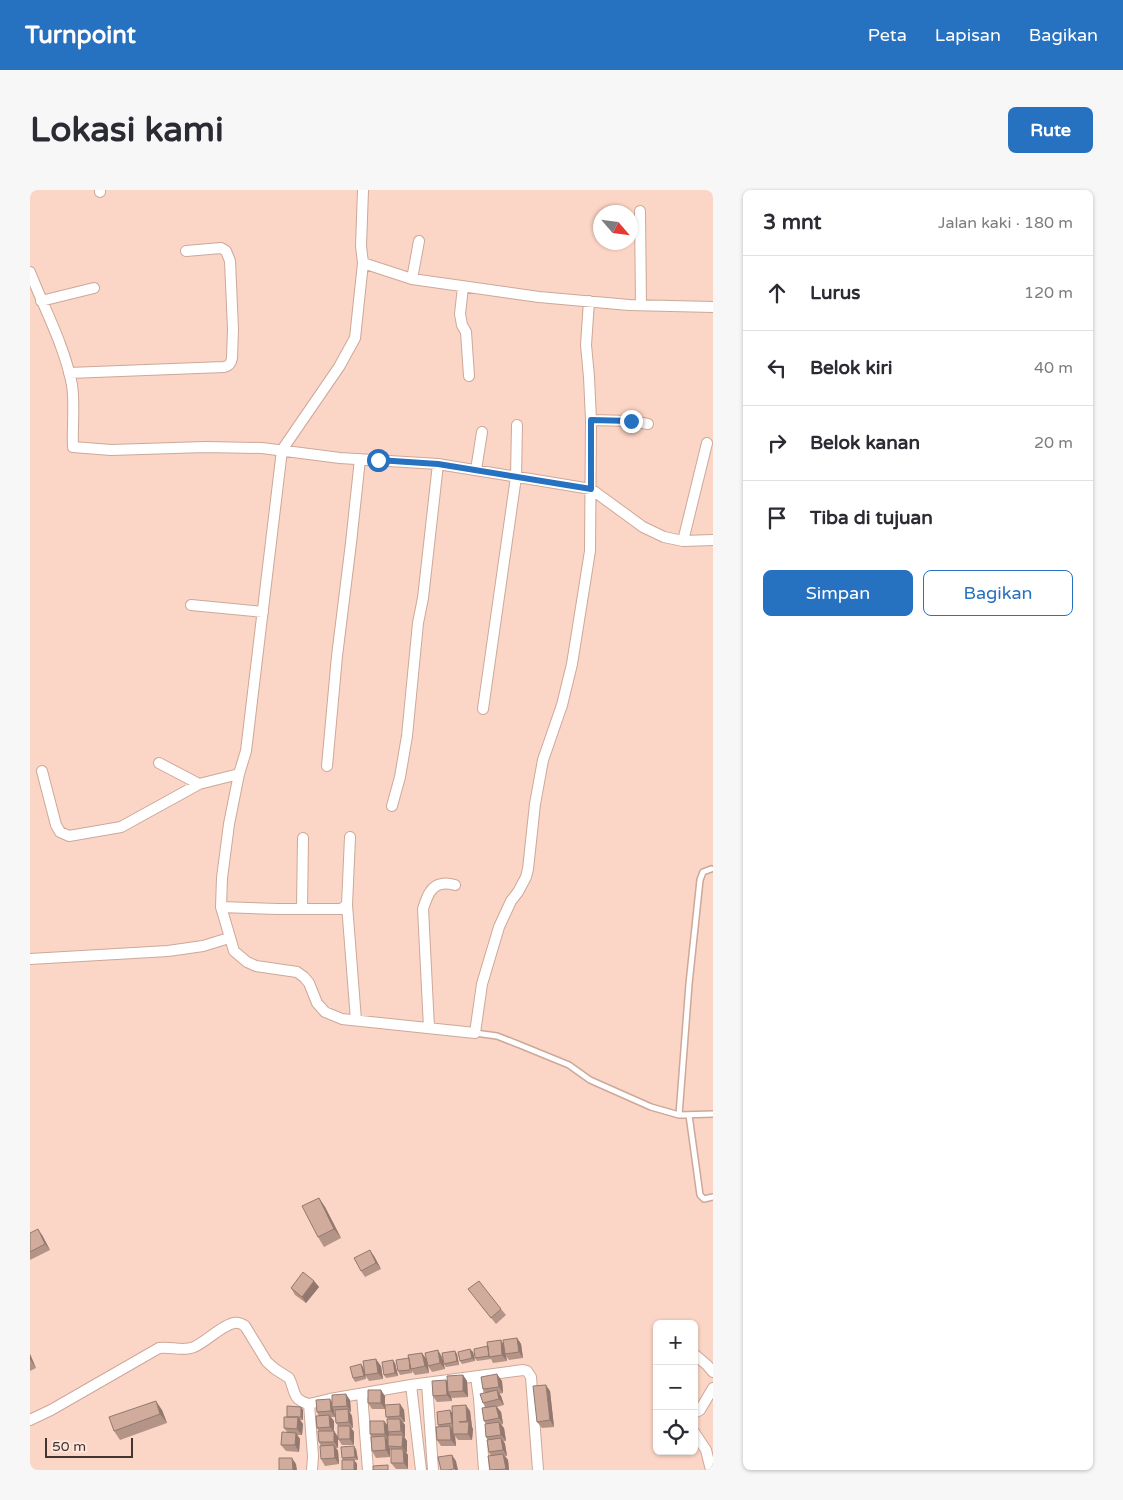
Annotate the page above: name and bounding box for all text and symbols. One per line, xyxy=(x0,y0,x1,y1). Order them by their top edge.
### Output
text: Turnpoint xyxy=(25,21,136,50)
text: Peta xyxy=(868,24,907,46)
text: Lapisan xyxy=(935,24,1001,46)
text: Bagikan xyxy=(1029,24,1098,46)
button: Rute xyxy=(1008,107,1093,153)
text: Lokasi kami xyxy=(30,109,224,151)
north arrow xyxy=(593,205,638,250)
text: 3 mnt xyxy=(763,210,822,235)
text: Jalan kaki · 180 m xyxy=(938,213,1073,233)
icon: ahead xyxy=(763,279,791,307)
text: Lurus xyxy=(810,282,860,304)
text: 120 m xyxy=(1024,283,1073,303)
icon: left xyxy=(763,354,791,382)
text: Belok kiri xyxy=(810,357,893,379)
text: 40 m xyxy=(1034,358,1073,378)
route end xyxy=(620,410,643,433)
icon: right xyxy=(763,429,791,457)
text: Belok kanan xyxy=(810,432,920,454)
text: 20 m xyxy=(1034,433,1073,453)
route start xyxy=(367,449,390,472)
icon: arrive xyxy=(763,504,791,532)
text: Tiba di tujuan xyxy=(810,507,933,529)
button: Simpan xyxy=(763,570,913,616)
button: Bagikan xyxy=(923,570,1073,616)
map controls xyxy=(653,1320,698,1455)
button: + xyxy=(653,1320,698,1365)
button: − xyxy=(653,1365,698,1410)
button: locate xyxy=(653,1410,698,1455)
scale bar xyxy=(45,1435,132,1458)
text: 50 m xyxy=(52,1438,86,1455)

